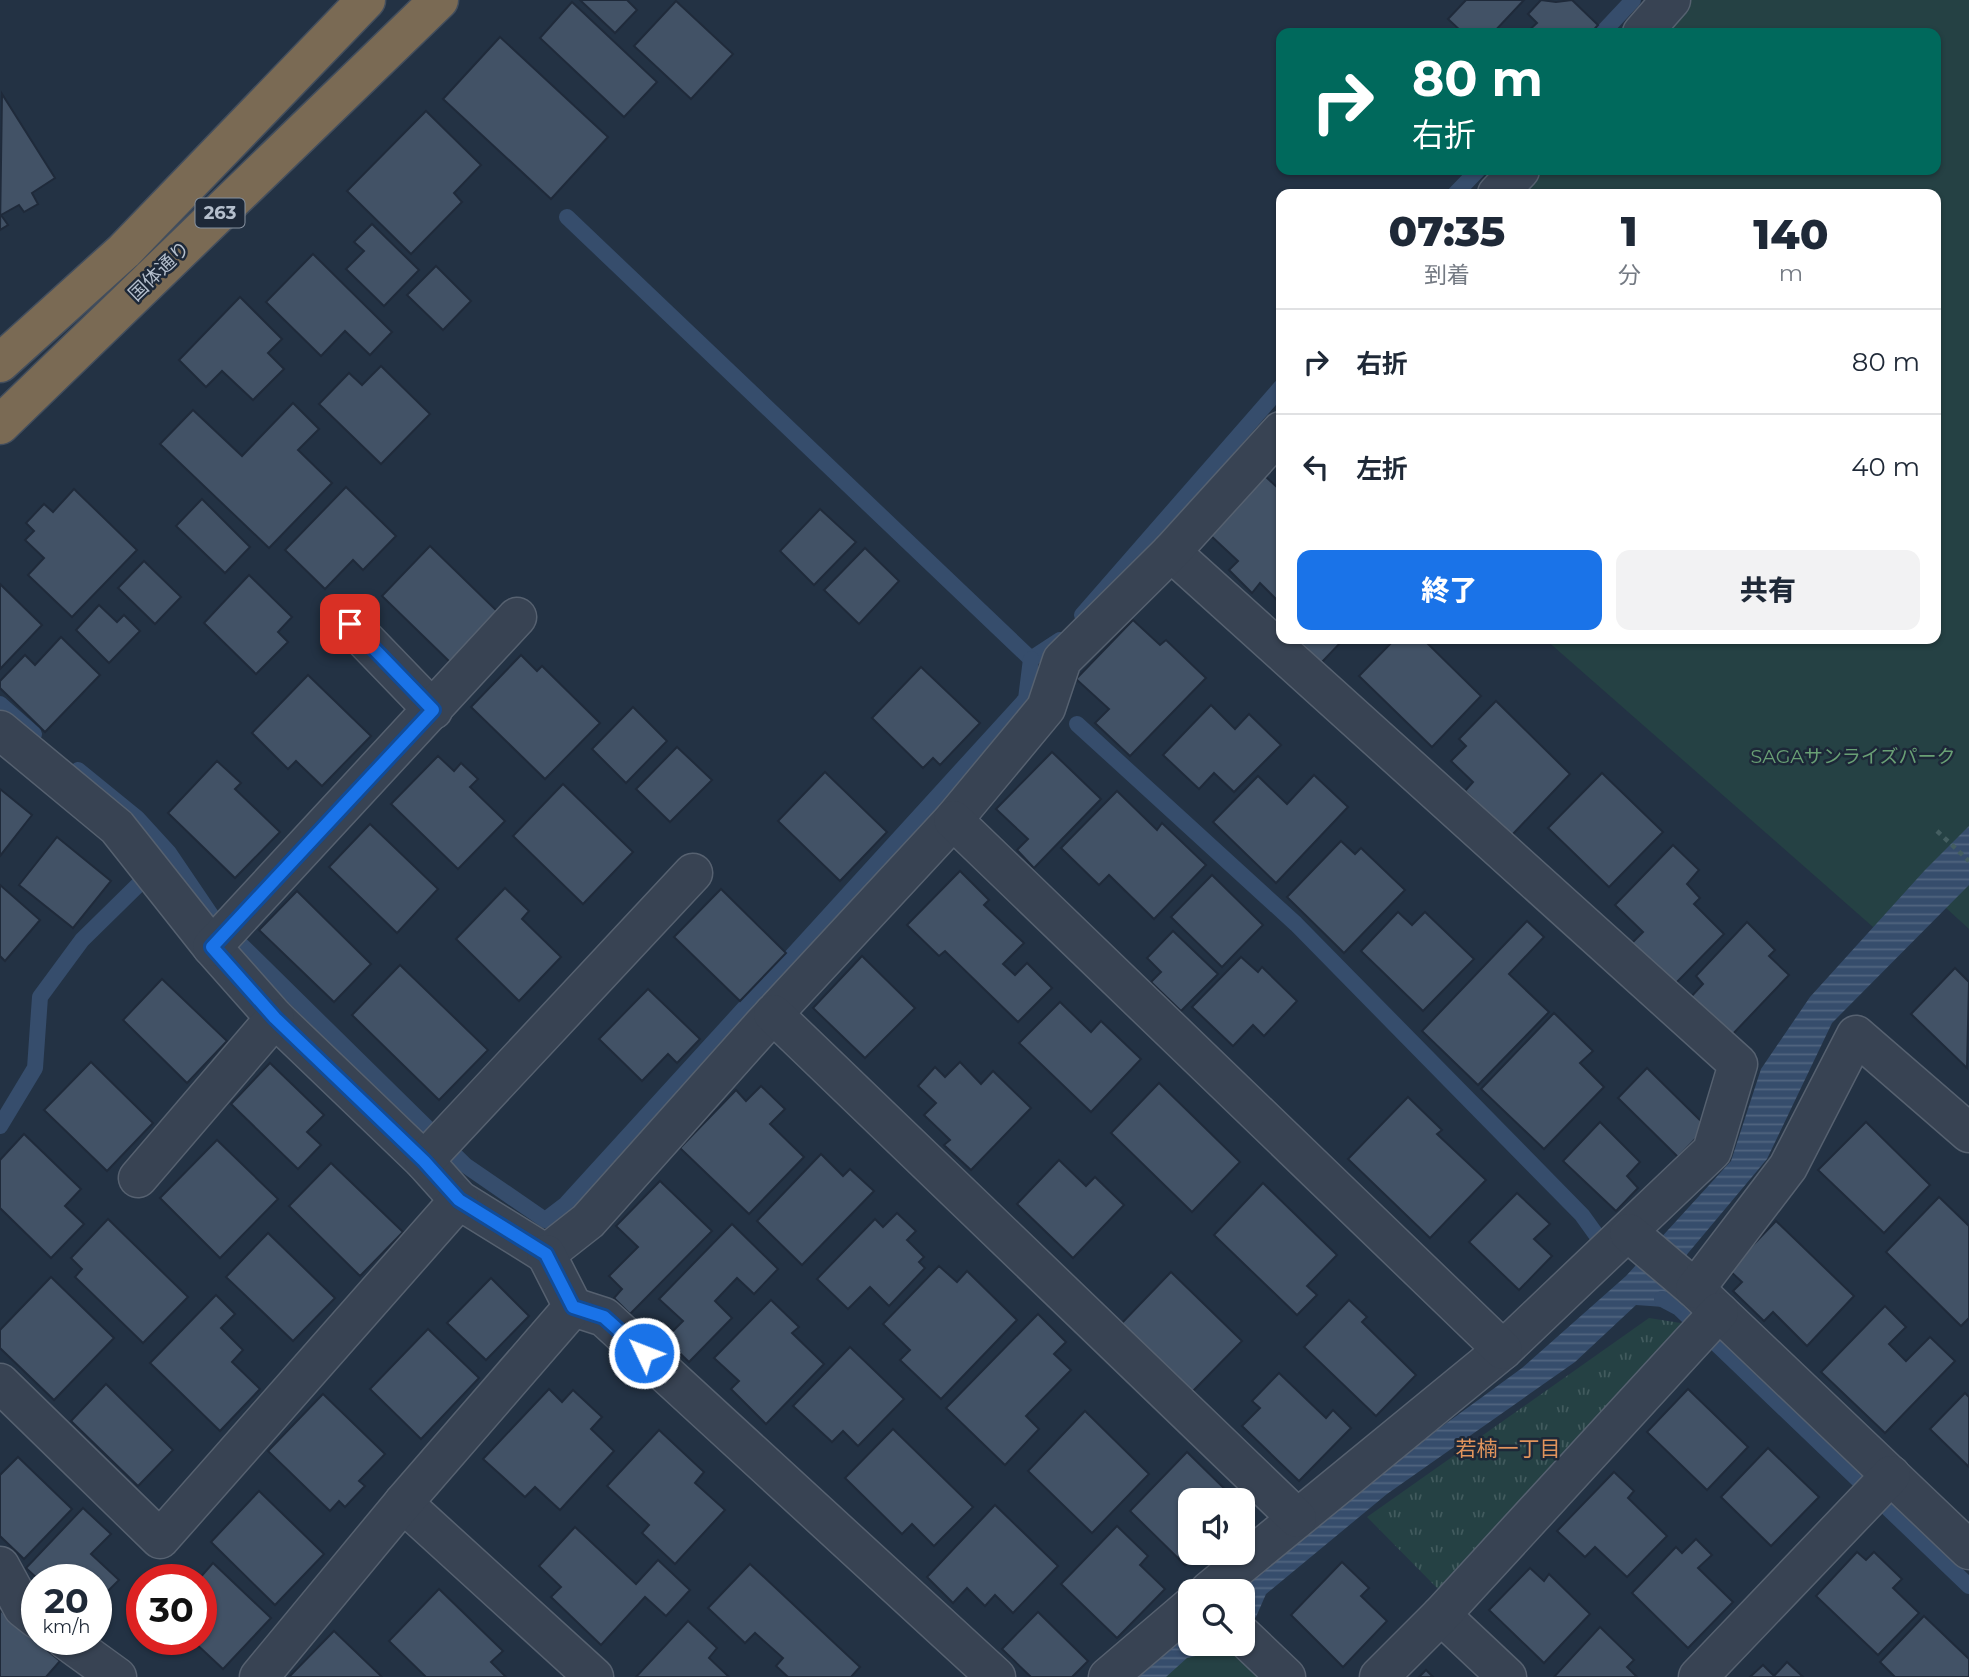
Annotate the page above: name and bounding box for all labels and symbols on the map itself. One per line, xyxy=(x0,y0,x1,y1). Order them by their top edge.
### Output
road number: 263 xyxy=(196,198,244,228)
street label: 国体通り xyxy=(124,236,194,306)
pin xyxy=(320,594,380,654)
park label: SAGAサンライズパーク xyxy=(1751,745,1955,768)
position arrow xyxy=(607,1316,681,1390)
district label: 若楠一丁目 xyxy=(1456,1436,1561,1461)
speed limit sign: 30 xyxy=(126,1564,217,1655)

